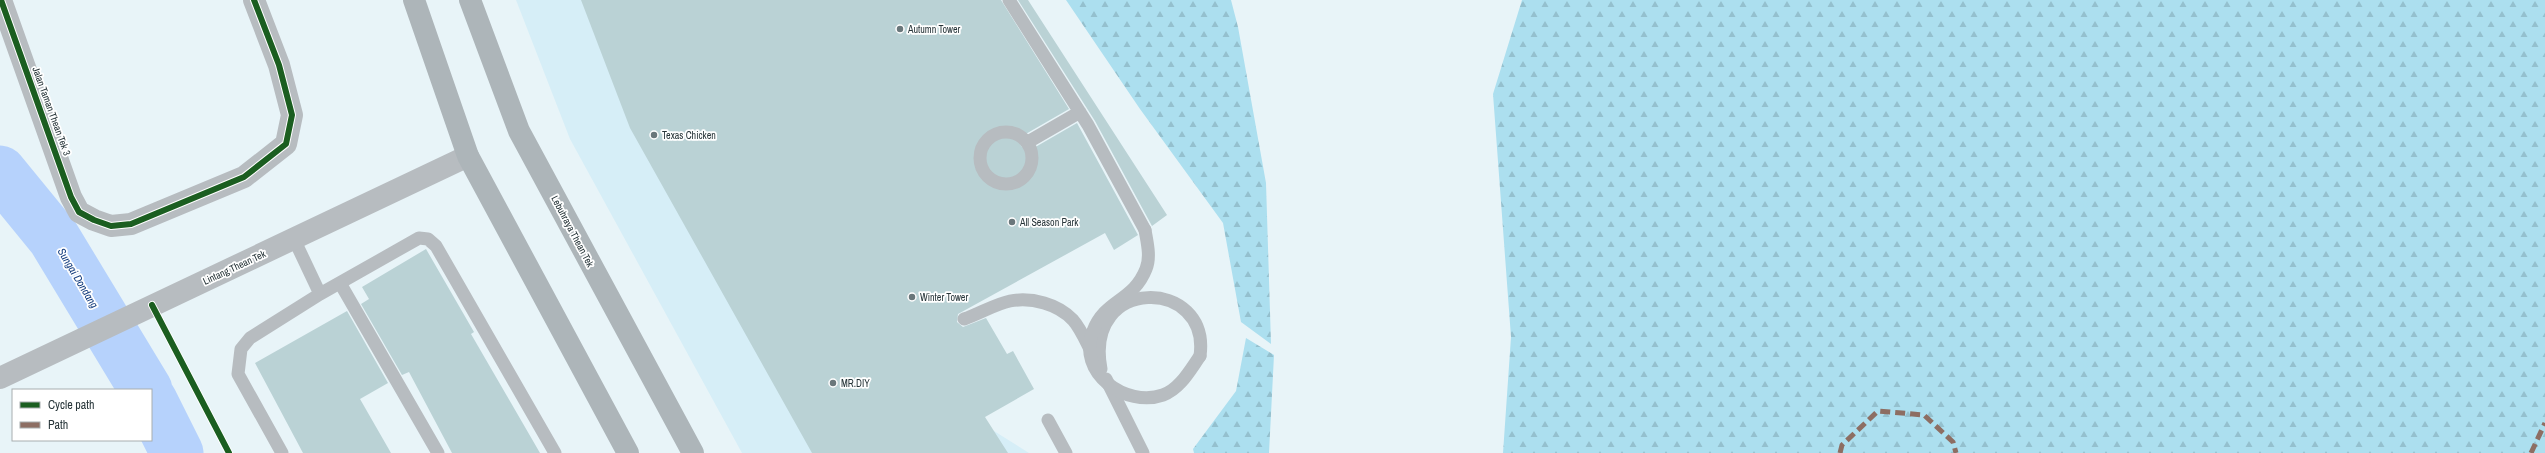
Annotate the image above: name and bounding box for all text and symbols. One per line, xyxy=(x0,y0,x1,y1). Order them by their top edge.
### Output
place label: Autumn Tower xyxy=(907,23,961,36)
marker: Autumn Tower xyxy=(895,24,905,34)
street label: Jalan Taman Thean Tek 3 xyxy=(29,65,74,158)
place label: Texas Chicken xyxy=(662,129,716,142)
marker: Texas Chicken xyxy=(649,130,659,140)
street label: Lebuhraya Thean Tek xyxy=(548,193,597,270)
place label: All Season Park xyxy=(1019,216,1079,229)
marker: All Season Park xyxy=(1007,217,1017,227)
water label: Sungai Dondang xyxy=(55,245,101,311)
street label: Lintang Thean Tek xyxy=(201,247,268,288)
place label: Winter Tower xyxy=(920,291,968,304)
marker: Winter Tower xyxy=(907,292,917,302)
place label: MR.DIY xyxy=(841,377,870,390)
marker: MR.DIY xyxy=(828,378,838,388)
legend xyxy=(12,389,152,441)
text: Cycle path xyxy=(48,397,95,413)
text: Path xyxy=(48,417,68,433)

